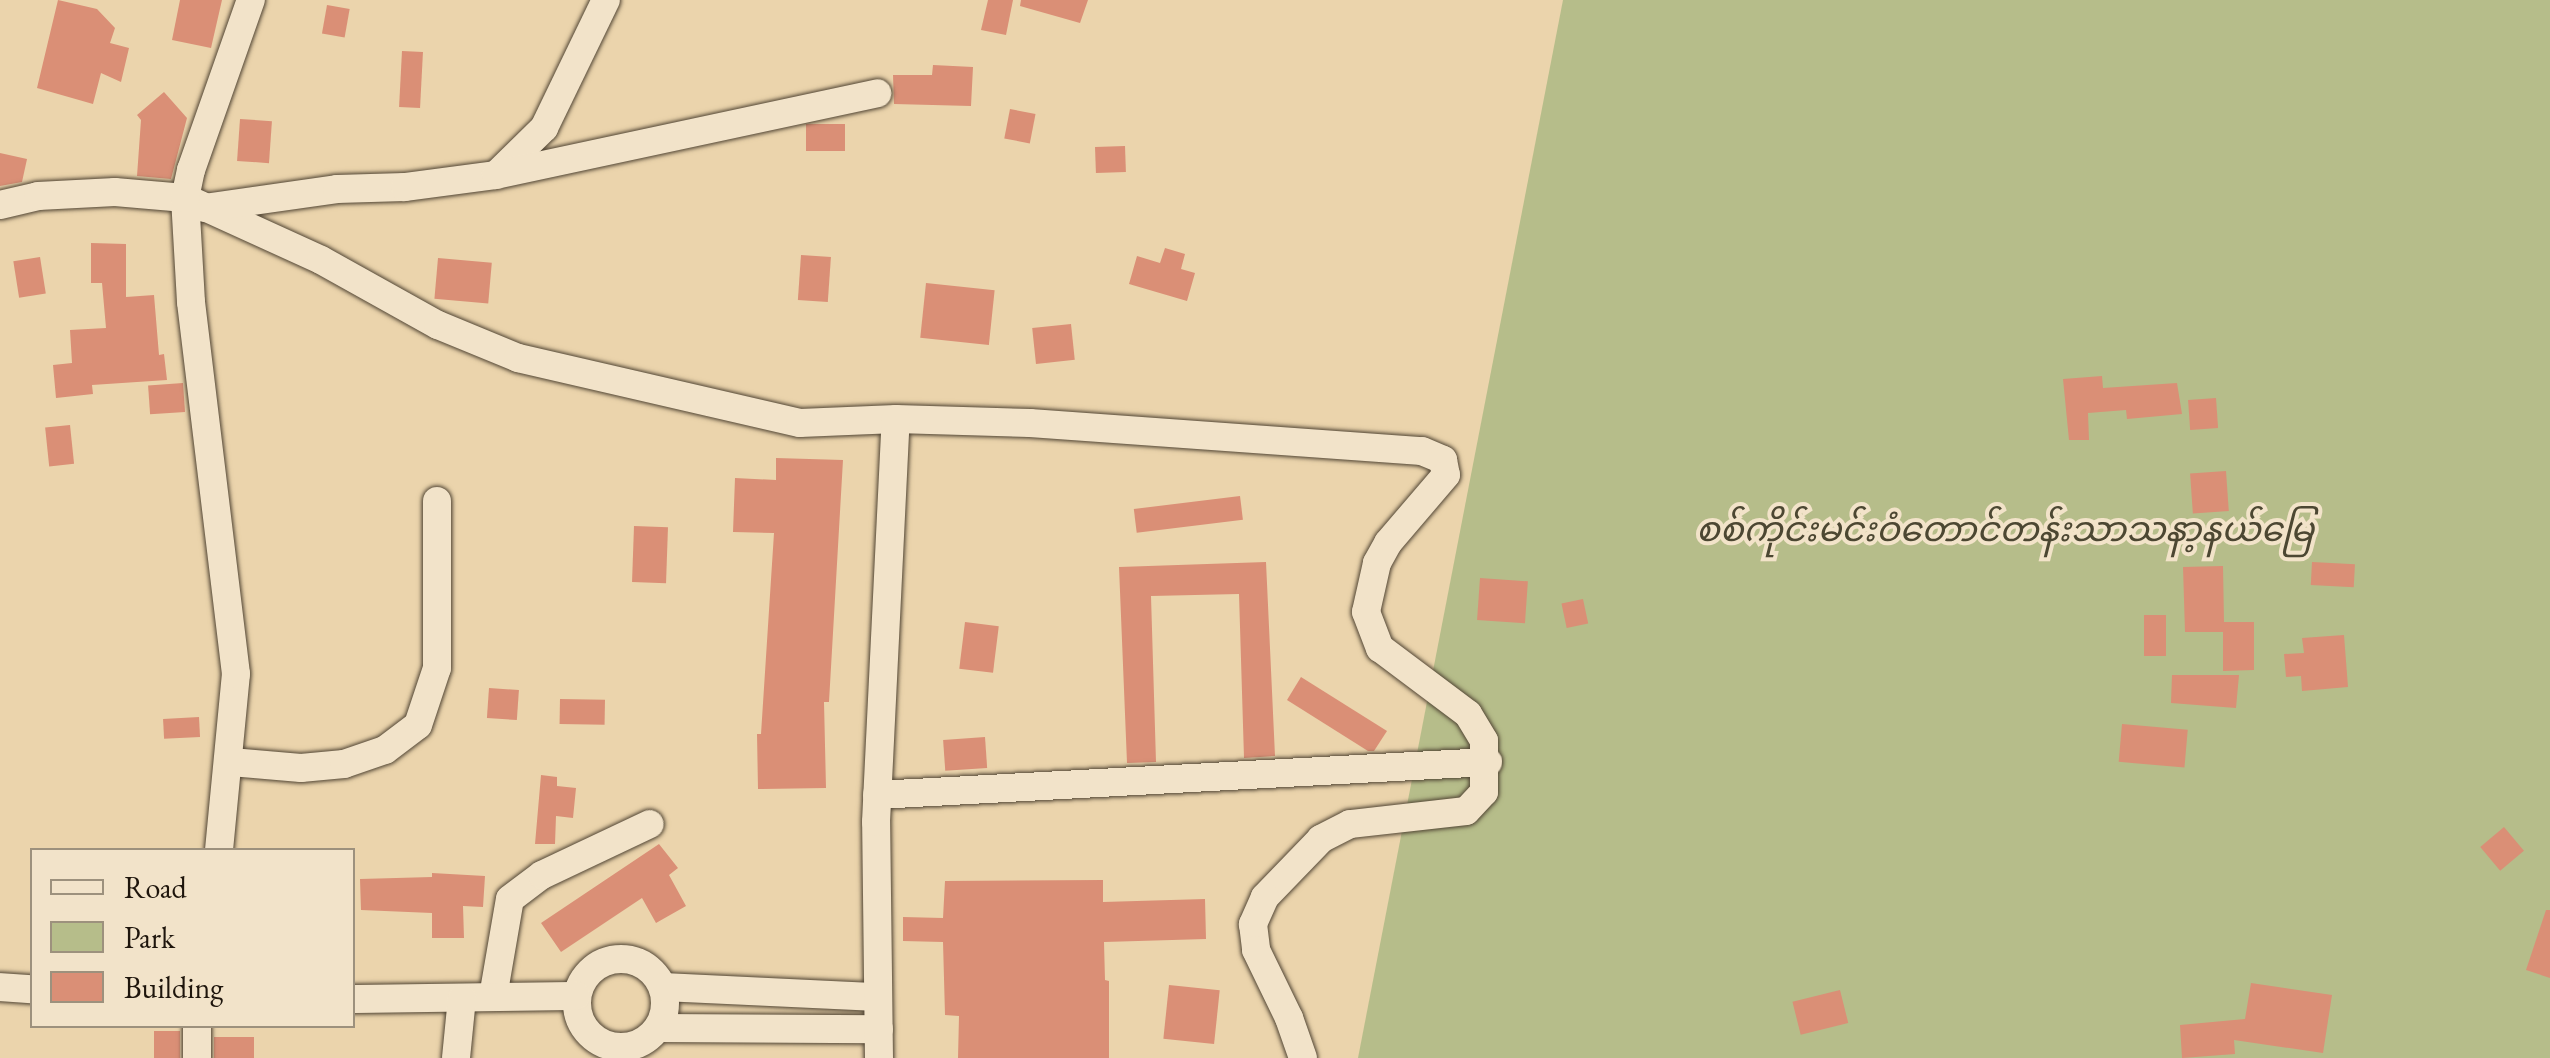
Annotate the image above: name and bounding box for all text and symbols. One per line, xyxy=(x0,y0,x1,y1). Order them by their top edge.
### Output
park label: စစ်ကိုင်းမင်းဝံတောင်တန်းသာသနာ့နယ်မြေ xyxy=(1696,508,2314,550)
legend xyxy=(30,848,355,1028)
text: Road xyxy=(124,868,187,907)
text: Park xyxy=(124,918,175,957)
text: Building xyxy=(124,968,223,1007)

